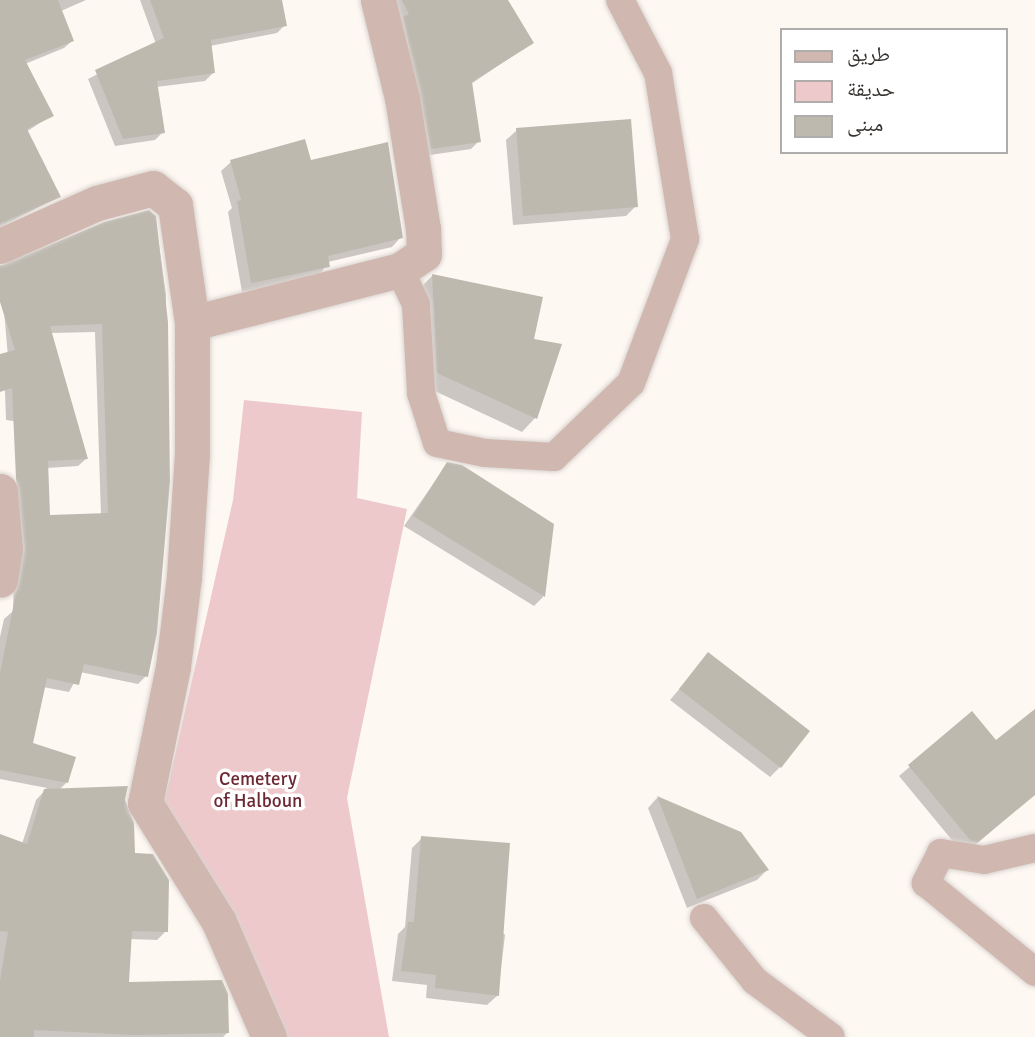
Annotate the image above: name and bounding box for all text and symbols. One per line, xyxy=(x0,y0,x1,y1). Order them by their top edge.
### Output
legend xyxy=(780,28,1007,154)
text: طريق xyxy=(847,41,890,67)
text: حديقة xyxy=(847,76,895,102)
text: مبنى xyxy=(847,111,883,137)
park label: Cemetery of Halboun xyxy=(214,769,302,813)

